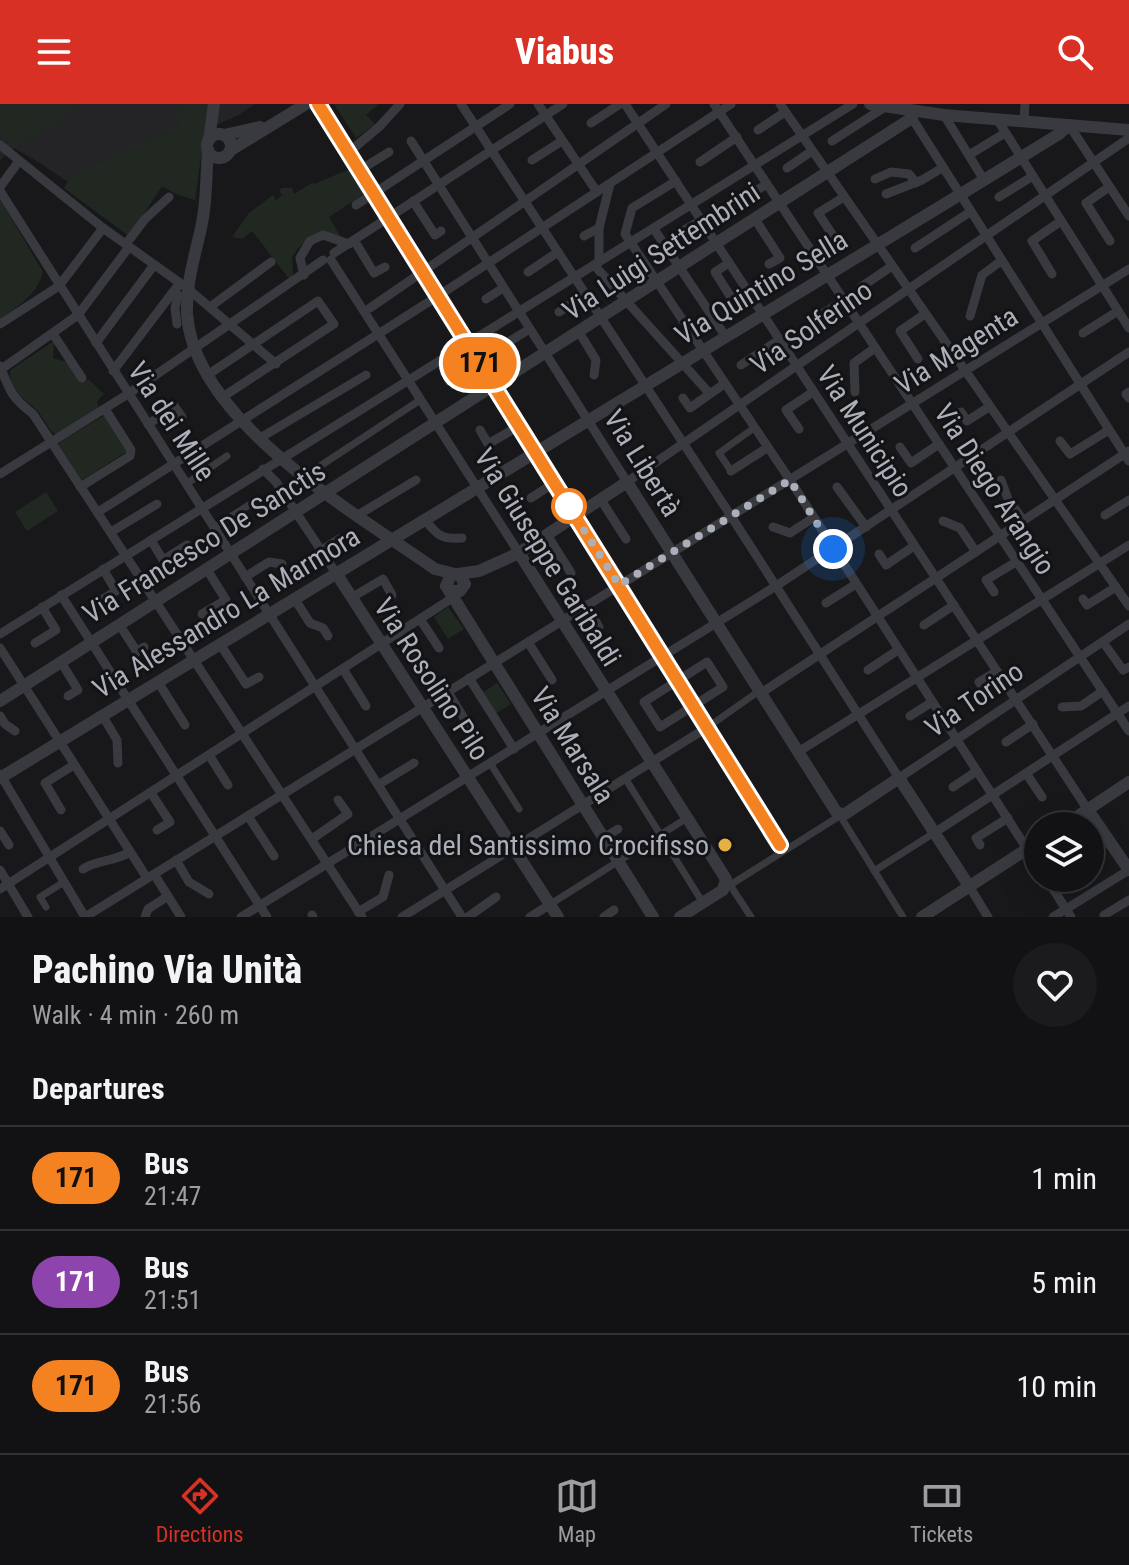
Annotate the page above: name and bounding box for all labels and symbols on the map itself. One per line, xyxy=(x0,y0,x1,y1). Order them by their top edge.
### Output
street label: Via Luigi Settembrini xyxy=(556,175,766,327)
street label: Via Quintino Sella xyxy=(669,223,853,352)
street label: Via Solferino xyxy=(744,273,879,381)
street label: Via Magenta xyxy=(889,300,1024,401)
line badge: 171 xyxy=(434,337,526,389)
street label: Via dei Mille xyxy=(121,356,222,487)
street label: Via Municipio xyxy=(810,359,919,503)
street label: Via Diego Arangio xyxy=(927,398,1062,581)
street label: Via Libertà xyxy=(597,404,688,523)
street label: Via Giuseppe Garibaldi xyxy=(467,442,628,672)
street label: Via Francesco De Sanctis xyxy=(77,454,332,631)
unlabelled marker xyxy=(552,489,586,523)
street label: Via Alessandro La Marmora xyxy=(87,520,366,705)
your location xyxy=(813,529,853,569)
street label: Via Rosolino Pilo xyxy=(367,592,496,767)
street label: Via Torino xyxy=(919,655,1030,744)
street label: Via Marsala xyxy=(524,681,621,810)
place label: Chiesa del Santissimo Crocifisso xyxy=(347,829,709,862)
marker: Chiesa del Santissimo Crocifisso xyxy=(716,836,734,854)

